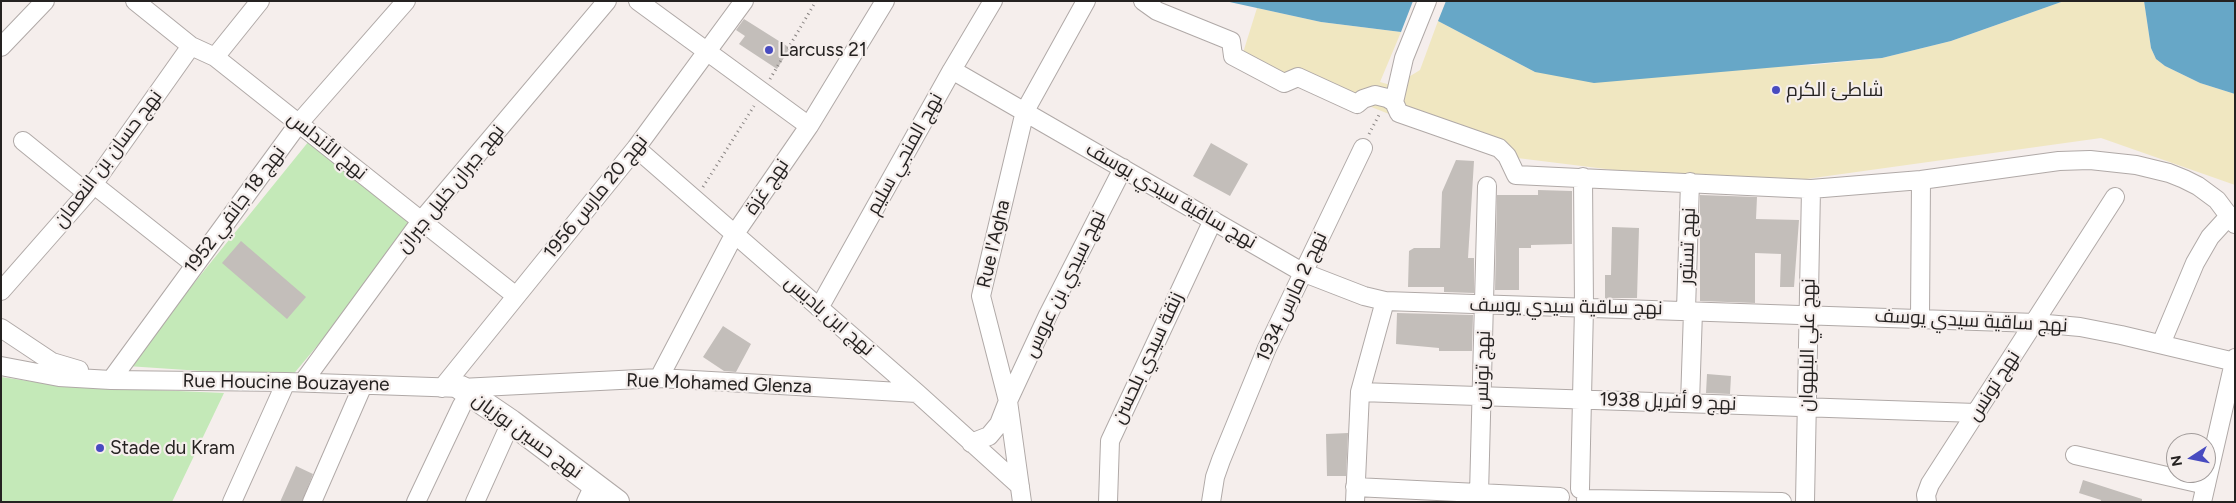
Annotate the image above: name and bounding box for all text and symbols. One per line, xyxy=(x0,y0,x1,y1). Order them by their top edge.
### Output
place label: Larcuss 21 xyxy=(779,39,867,61)
marker: Larcuss 21 xyxy=(763,44,775,56)
place label: شاطئ الکرم xyxy=(1786,79,1883,101)
marker: شاطئ الکرم xyxy=(1770,84,1782,96)
street label: نهج حسان بن النعمان xyxy=(49,86,167,232)
street label: نهج المنجي سليم xyxy=(862,89,948,219)
street label: نهج الأندلس xyxy=(283,107,371,185)
street label: نهج جبران خليل جبران xyxy=(392,120,510,258)
street label: نهج 20 مارس 1956 xyxy=(539,131,653,263)
street label: نهج ساقية سيدي يوسف xyxy=(1082,138,1260,254)
street label: نهج 18 جانفي 1952 xyxy=(180,142,290,278)
street label: نهج غزة xyxy=(740,155,794,219)
street label: Rue l'Agha xyxy=(973,198,1015,290)
street label: نهج سيدي بن عروس xyxy=(1020,207,1110,361)
street label: نهج تستور xyxy=(1675,207,1701,285)
street label: نهج 2 مارس 1934 xyxy=(1252,228,1332,366)
street label: نهج ابن باديس xyxy=(780,271,878,361)
street label: نهج علي البلهوان xyxy=(1795,278,1821,412)
street label: زنقة سيدي بلحسن xyxy=(1108,289,1188,427)
street label: نهج ساقية سيدي يوسف xyxy=(1469,294,1663,320)
street label: نهج ساقية سيدي يوسف xyxy=(1874,305,2068,337)
street label: نهج تونس xyxy=(1470,330,1496,410)
street label: نهج تونس xyxy=(1963,347,2025,425)
street label: Rue Mohamed Glenza xyxy=(626,369,812,399)
street label: Rue Houcine Bouzayene xyxy=(182,370,390,396)
street label: نهج حسين بوزيان xyxy=(467,388,587,484)
street label: نهج 9 أفريل 1938 xyxy=(1599,388,1737,416)
north arrow xyxy=(2166,433,2216,483)
place label: Stade du Kram xyxy=(110,437,235,459)
marker: Stade du Kram xyxy=(94,442,106,454)
text: N xyxy=(2167,454,2186,468)

